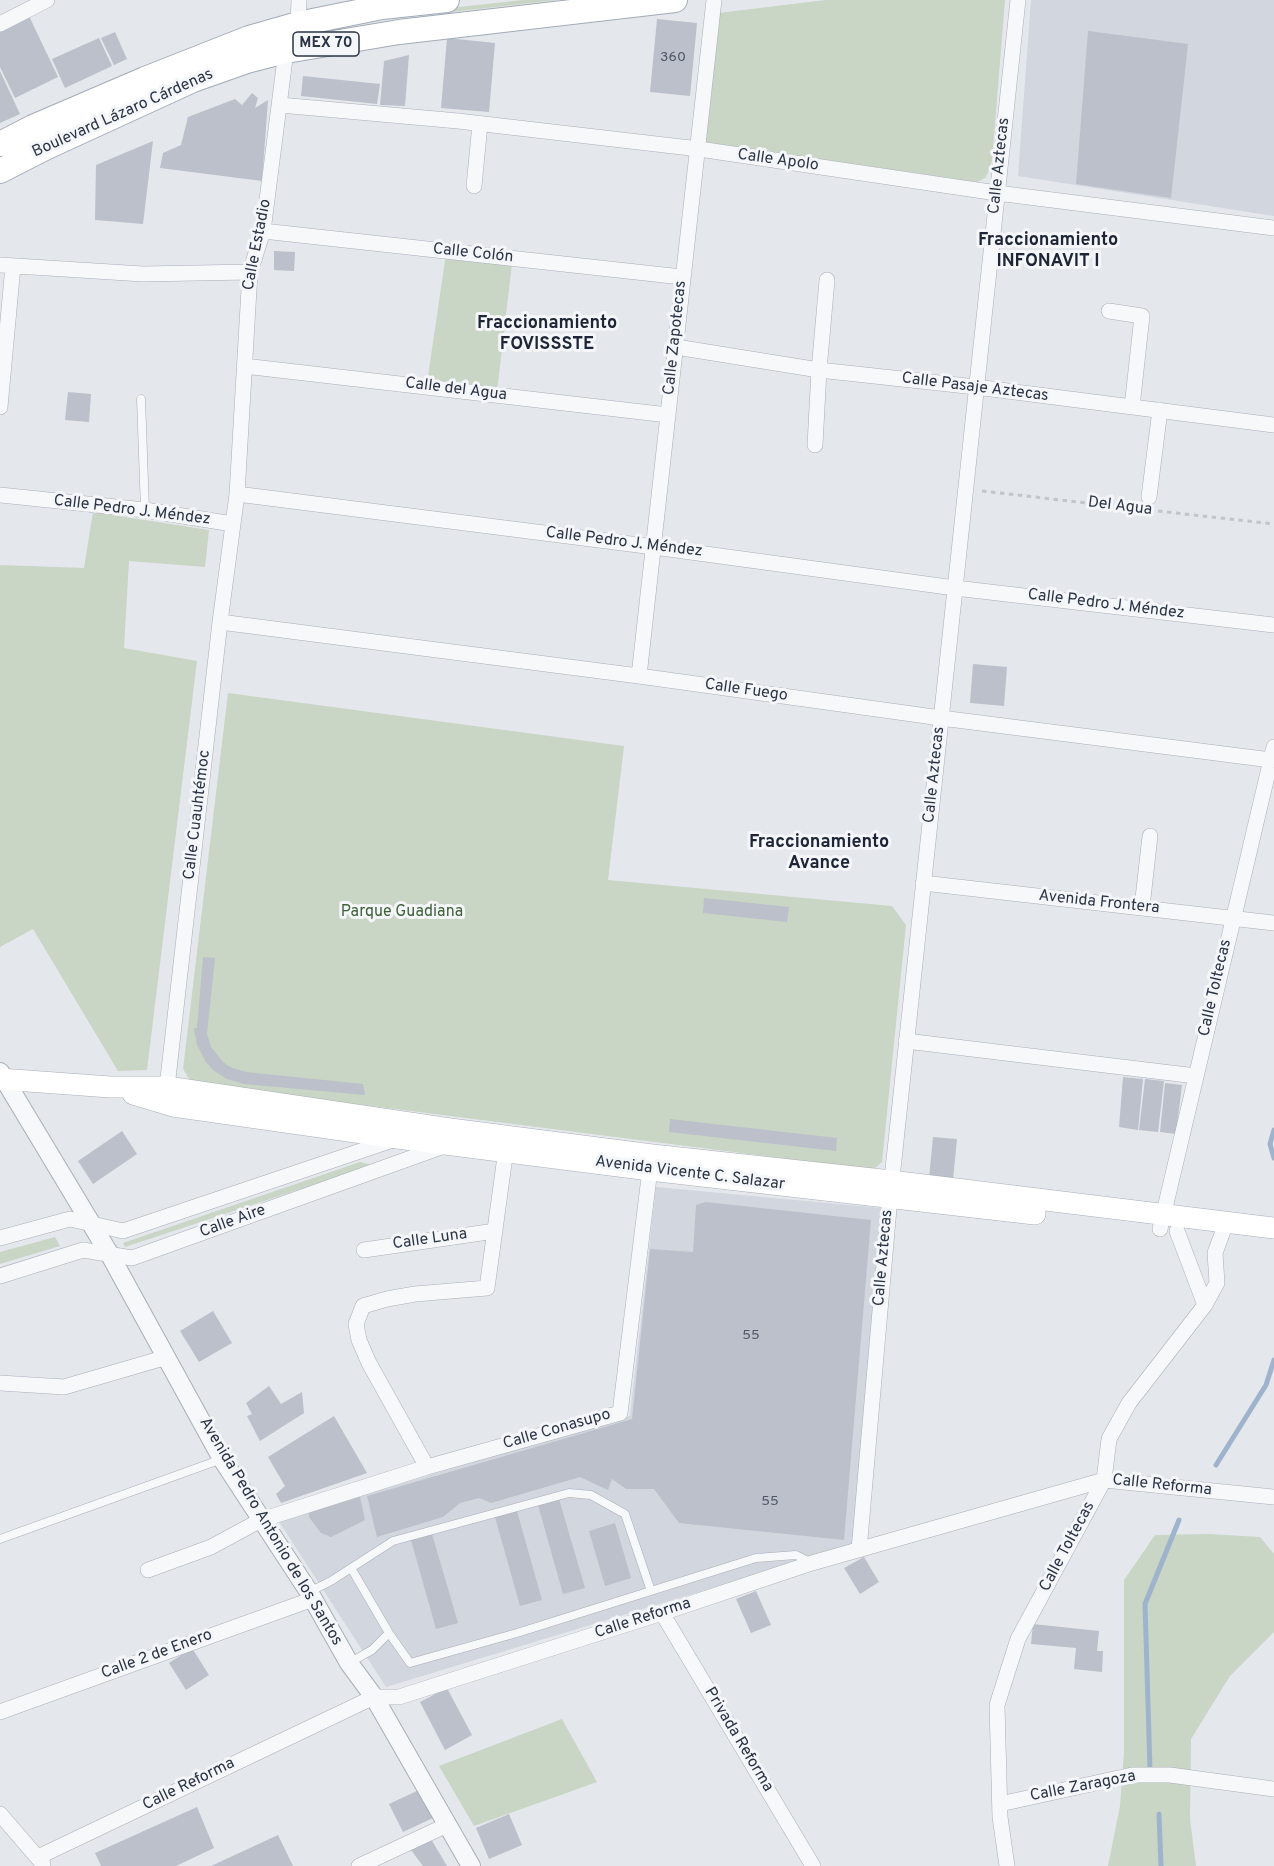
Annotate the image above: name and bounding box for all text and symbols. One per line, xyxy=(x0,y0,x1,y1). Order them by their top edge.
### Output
road number: MEX 70 xyxy=(293,32,359,56)
house number: 360 xyxy=(660,50,686,66)
street label: Boulevard Lázaro Cárdenas xyxy=(30,65,216,163)
street label: Calle Aztecas xyxy=(985,117,1015,215)
street label: Calle Apolo xyxy=(736,146,820,176)
street label: Calle Estadio xyxy=(240,198,276,292)
district label: Fraccionamiento INFONAVIT I xyxy=(978,230,1118,272)
street label: Calle Colón xyxy=(432,240,514,268)
street label: Calle Zapotecas xyxy=(660,280,692,396)
district label: Fraccionamiento FOVISSSTE xyxy=(477,313,617,356)
street label: Calle Pasaje Aztecas xyxy=(900,369,1050,407)
street label: Calle del Agua xyxy=(404,374,508,406)
street label: Calle Pedro J. Méndez xyxy=(52,492,212,530)
street label: Del Agua xyxy=(1087,494,1153,520)
street label: Calle Pedro J. Méndez xyxy=(544,524,704,562)
street label: Calle Pedro J. Méndez xyxy=(1026,586,1186,624)
street label: Calle Fuego xyxy=(703,676,789,706)
street label: Calle Aztecas xyxy=(920,726,950,824)
street label: Calle Cuauhtémoc xyxy=(181,749,215,881)
district label: Fraccionamiento Avance xyxy=(749,832,889,874)
street label: Avenida Frontera xyxy=(1038,887,1160,919)
park label: Parque Guadiana xyxy=(341,903,463,923)
street label: Calle Toltecas xyxy=(1196,938,1236,1038)
street label: Avenida Vicente C. Salazar xyxy=(594,1153,786,1195)
street label: Calle Aire xyxy=(197,1201,269,1243)
street label: Calle Aztecas xyxy=(870,1209,898,1307)
street label: Calle Luna xyxy=(391,1225,469,1255)
house number: 55 xyxy=(742,1328,760,1344)
street label: Calle Conasupo xyxy=(501,1405,613,1455)
street label: Avenida Pedro Antonio de los Santos xyxy=(194,1415,346,1649)
street label: Calle Reforma xyxy=(1111,1471,1213,1501)
house number: 55 xyxy=(761,1494,779,1510)
street label: Calle Toltecas xyxy=(1036,1499,1100,1595)
street label: Calle Reforma xyxy=(592,1594,694,1644)
street label: Calle 2 de Enero xyxy=(99,1626,215,1684)
street label: Privada Reforma xyxy=(699,1684,777,1796)
street label: Calle Reforma xyxy=(140,1754,238,1816)
street label: Calle Zaragoza xyxy=(1029,1767,1137,1807)

